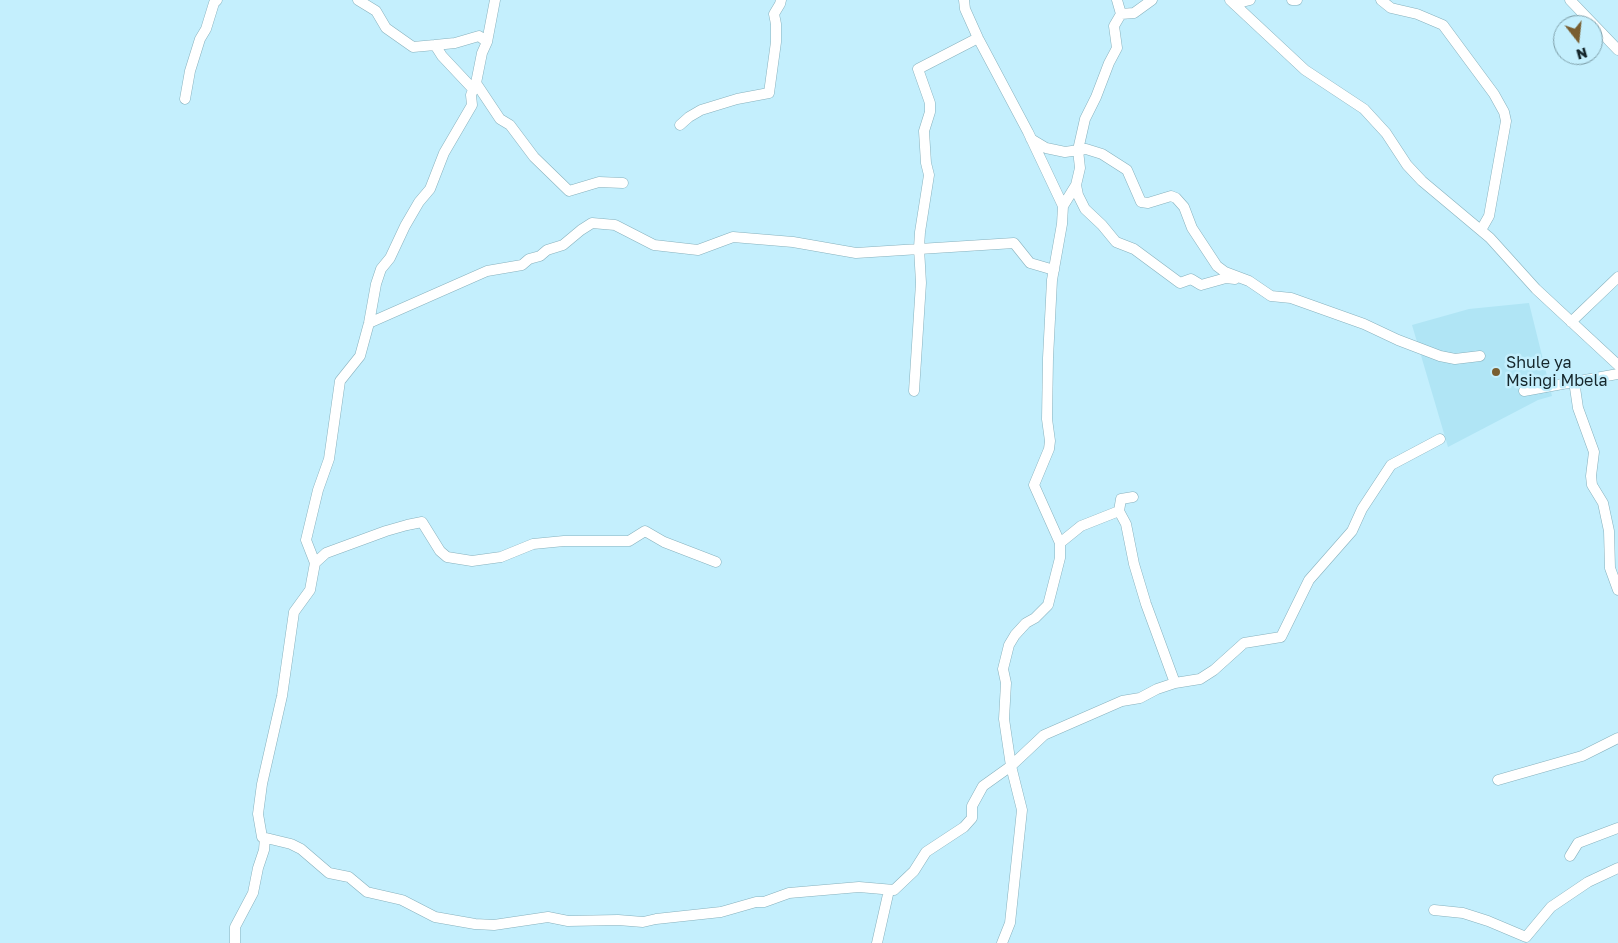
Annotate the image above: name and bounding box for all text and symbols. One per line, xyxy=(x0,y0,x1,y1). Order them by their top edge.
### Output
north arrow xyxy=(1553,15,1603,65)
text: N xyxy=(1575,44,1589,64)
place label: Shule ya Msingi Mbela xyxy=(1506,353,1608,391)
marker: Shule ya Msingi Mbela xyxy=(1490,366,1502,378)

